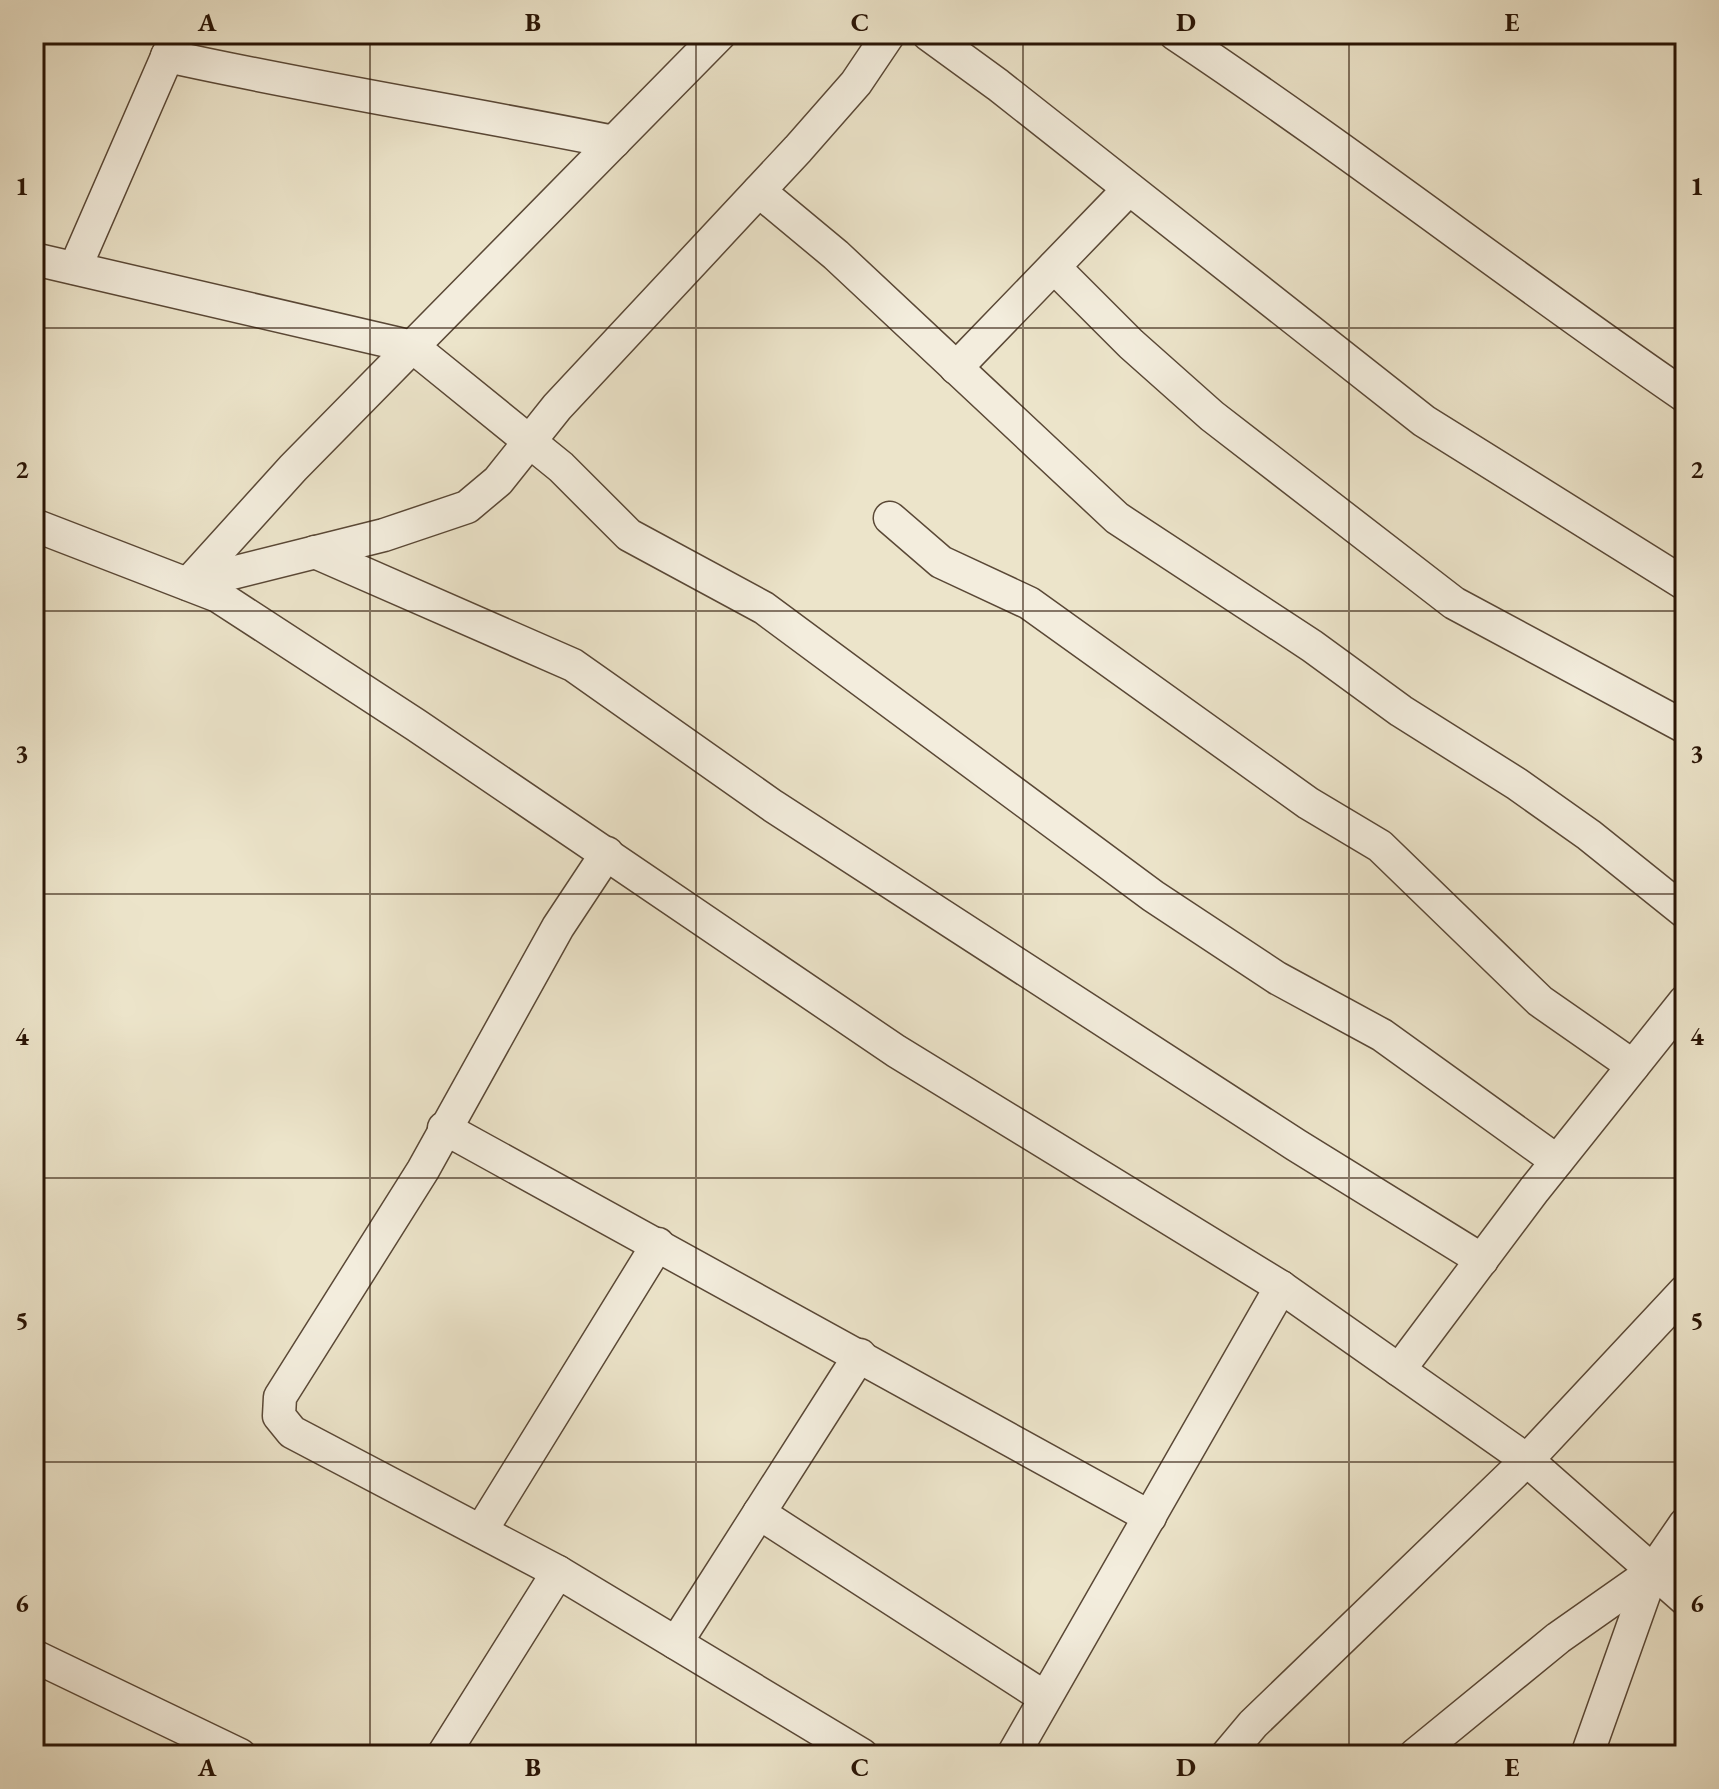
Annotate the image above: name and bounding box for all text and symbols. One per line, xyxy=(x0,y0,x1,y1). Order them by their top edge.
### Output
text: A xyxy=(197,5,217,39)
text: B xyxy=(525,5,541,39)
text: C xyxy=(851,5,869,39)
text: D xyxy=(1176,5,1196,39)
text: E xyxy=(1505,5,1520,39)
text: 1 xyxy=(15,169,29,203)
text: 1 xyxy=(1690,169,1704,203)
text: 2 xyxy=(15,452,29,486)
text: 2 xyxy=(1690,452,1704,486)
text: 3 xyxy=(15,736,29,770)
text: 3 xyxy=(1690,736,1704,770)
text: 4 xyxy=(15,1019,29,1053)
text: 4 xyxy=(1690,1019,1704,1053)
text: 5 xyxy=(15,1303,29,1337)
text: 5 xyxy=(1690,1303,1704,1337)
text: 6 xyxy=(15,1586,29,1620)
text: 6 xyxy=(1690,1586,1704,1620)
text: A xyxy=(197,1750,217,1784)
text: B xyxy=(525,1750,541,1784)
text: C xyxy=(851,1750,869,1784)
text: D xyxy=(1176,1750,1196,1784)
text: E xyxy=(1505,1750,1520,1784)

